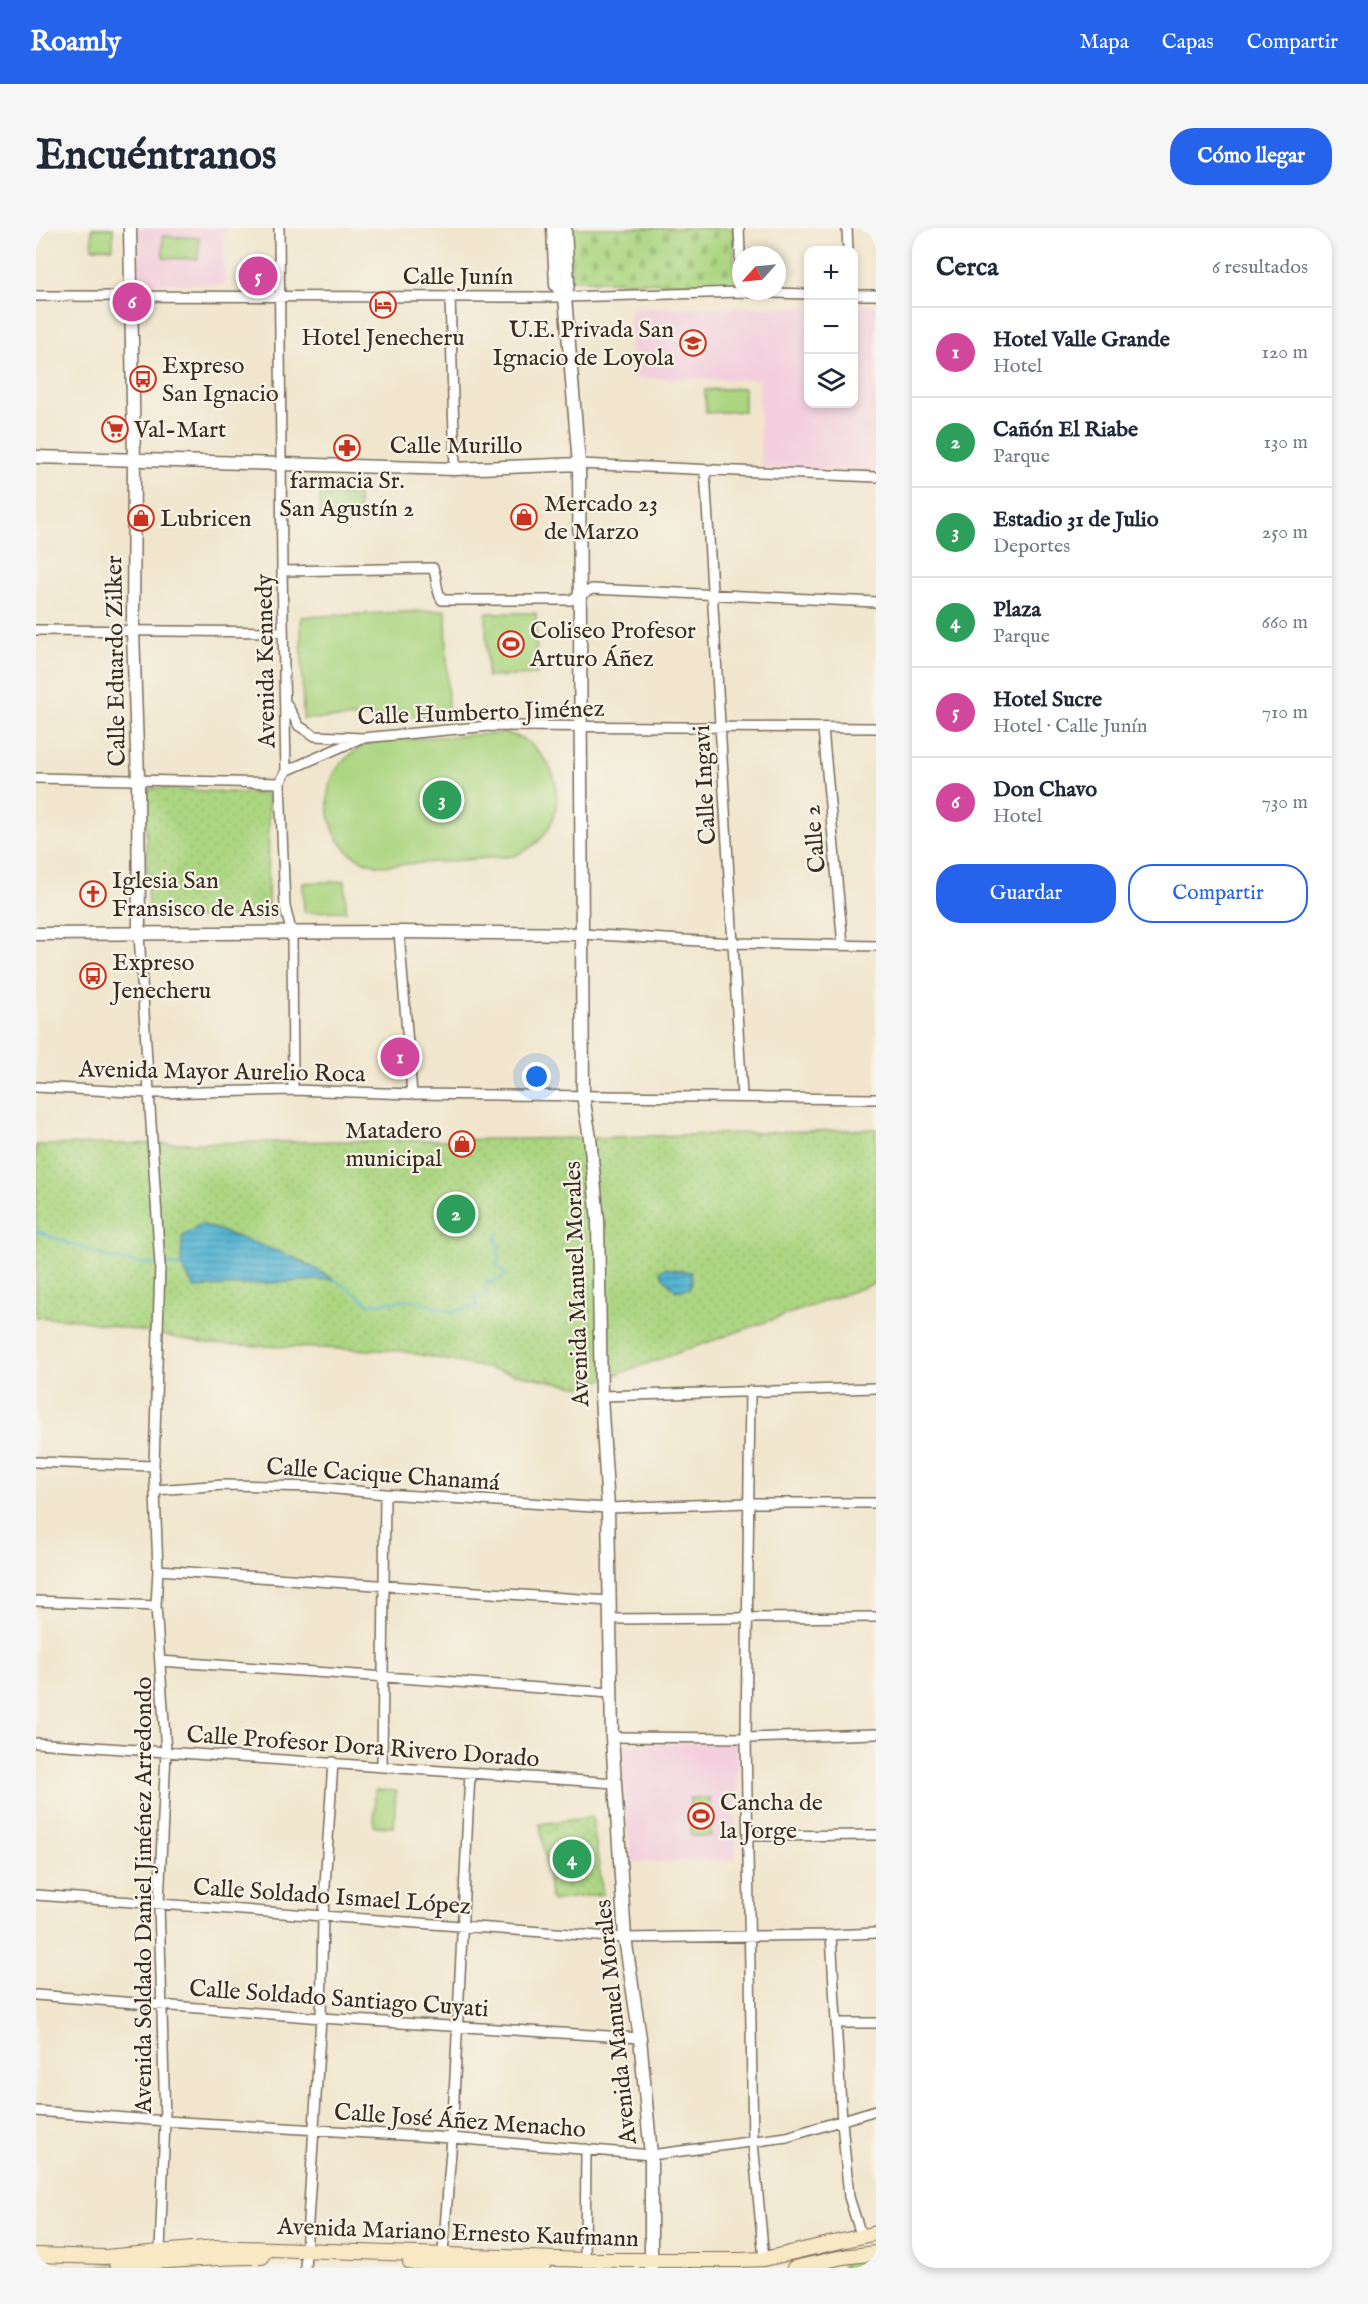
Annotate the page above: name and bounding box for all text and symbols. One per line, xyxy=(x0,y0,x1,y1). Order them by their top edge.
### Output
text: Roamly xyxy=(30,25,121,60)
text: Mapa xyxy=(1080,29,1129,56)
text: Capas xyxy=(1162,29,1214,56)
text: Compartir xyxy=(1247,29,1338,56)
button: Cómo llegar xyxy=(1170,128,1332,185)
text: Encuéntranos xyxy=(36,130,277,183)
north arrow xyxy=(732,246,786,300)
map controls xyxy=(804,246,858,408)
button: + xyxy=(804,246,858,300)
text: Cerca xyxy=(936,251,998,284)
pin: 5 xyxy=(238,254,278,298)
text: 6 resultados xyxy=(1212,255,1308,280)
street label: Calle Junín xyxy=(403,262,513,293)
pin: 6 xyxy=(112,280,152,325)
hotel icon: Hotel Jenecheru xyxy=(368,290,398,320)
button: − xyxy=(804,300,858,354)
place label: U.E. Privada San Ignacio de Loyola xyxy=(493,315,675,374)
place label: Hotel Jenecheru xyxy=(301,323,465,354)
text: Hotel Valle Grande xyxy=(993,326,1170,354)
school or university icon: U.E. Privada San Ignacio de Loyola xyxy=(678,328,708,358)
text: 1 xyxy=(952,340,959,365)
text: 120 m xyxy=(1262,340,1308,365)
place label: Expreso San Ignacio xyxy=(162,351,279,410)
button: layers xyxy=(804,354,858,408)
text: Hotel xyxy=(993,354,1042,379)
bus stop icon: Expreso San Ignacio xyxy=(128,364,158,394)
supermarket icon: Val-Mart xyxy=(100,414,130,444)
place label: Val-Mart xyxy=(133,415,226,446)
text: Cañón El Riabe xyxy=(993,416,1138,444)
text: 2 xyxy=(951,430,960,455)
text: 130 m xyxy=(1263,430,1308,455)
street label: Calle Murillo xyxy=(390,431,522,462)
pharmacy icon: farmacia Sr. San Agustín 2 xyxy=(332,433,362,463)
text: Parque xyxy=(993,444,1050,469)
place label: farmacia Sr. San Agustín 2 xyxy=(280,466,414,525)
place label: Mercado 23 de Marzo xyxy=(544,489,658,548)
shop icon: Mercado 23 de Marzo xyxy=(509,502,539,532)
shop icon: Lubricen xyxy=(126,503,156,533)
place label: Lubricen xyxy=(160,504,252,535)
text: Estadio 31 de Julio xyxy=(993,506,1159,534)
text: 3 xyxy=(952,520,959,545)
text: 250 m xyxy=(1262,520,1308,545)
text: Deportes xyxy=(993,534,1070,559)
street label: Calle Eduardo Zilker xyxy=(99,555,134,767)
street label: Avenida Kennedy xyxy=(249,573,284,749)
text: Plaza xyxy=(993,596,1041,624)
text: 4 xyxy=(951,610,960,635)
text: 660 m xyxy=(1261,610,1308,635)
place label: Coliseo Profesor Arturo Áñez xyxy=(529,616,696,675)
text: Parque xyxy=(993,624,1050,649)
sports icon: Coliseo Profesor Arturo Áñez xyxy=(496,629,526,659)
text: Hotel Sucre xyxy=(993,686,1102,714)
street label: Calle Humberto Jiménez xyxy=(357,694,605,733)
text: 5 xyxy=(952,700,959,725)
text: 710 m xyxy=(1262,700,1308,725)
text: Hotel · Calle Junín xyxy=(993,714,1147,739)
street label: Calle Ingavi xyxy=(687,724,724,846)
text: Don Chavo xyxy=(993,776,1097,804)
pin: 3 xyxy=(422,778,462,822)
text: 6 xyxy=(951,790,960,815)
text: 730 m xyxy=(1262,790,1308,815)
street label: Calle 2 xyxy=(797,804,834,874)
text: Hotel xyxy=(993,804,1042,829)
button: Guardar xyxy=(936,864,1116,923)
button: Compartir xyxy=(1128,864,1308,923)
place label: Iglesia San Fransisco de Asis xyxy=(112,866,279,925)
church icon: Iglesia San Fransisco de Asis xyxy=(78,879,108,909)
place label: Expreso Jenecheru xyxy=(109,948,211,1007)
bus stop icon: Expreso Jenecheru xyxy=(78,961,108,991)
pin: 1 xyxy=(380,1034,420,1080)
street label: Avenida Mayor Aurelio Roca xyxy=(77,1054,366,1091)
your location xyxy=(522,1062,551,1091)
place label: Matadero municipal xyxy=(345,1116,442,1175)
shop icon: Matadero municipal xyxy=(447,1129,477,1159)
street label: Avenida Manuel Morales xyxy=(558,1161,597,1408)
pin: 2 xyxy=(436,1192,476,1236)
street label: Calle Cacique Chanamá xyxy=(265,1452,501,1499)
street label: Avenida Soldado Daniel Jiménez Arredondo xyxy=(129,1677,160,2114)
street label: Calle Profesor Dora Rivero Dorado xyxy=(185,1720,541,1775)
place label: Cancha de la Jorge xyxy=(720,1788,823,1847)
sports icon: Cancha de la Jorge xyxy=(686,1801,716,1831)
pin: 4 xyxy=(552,1836,592,1882)
street label: Calle Soldado Ismael López xyxy=(192,1872,472,1923)
street label: Avenida Manuel Morales xyxy=(588,1898,645,2147)
street label: Calle Soldado Santiago Cuyati xyxy=(188,1974,490,2025)
street label: Calle José Áñez Menacho xyxy=(333,2097,587,2146)
street label: Avenida Mariano Ernesto Kaufmann xyxy=(276,2212,639,2255)

